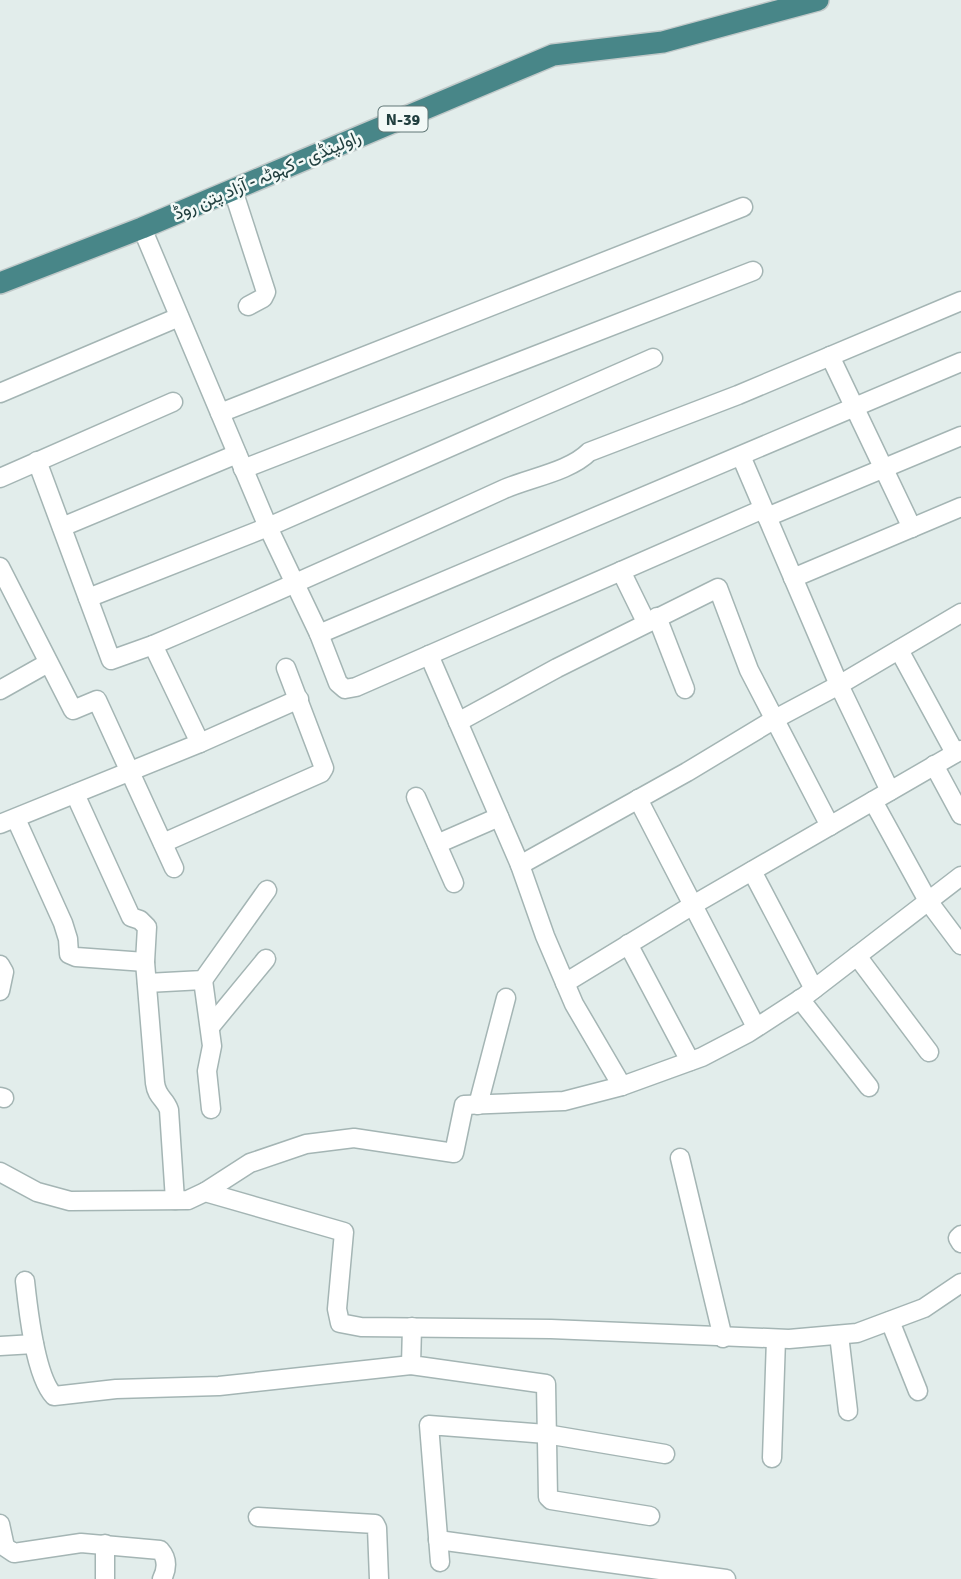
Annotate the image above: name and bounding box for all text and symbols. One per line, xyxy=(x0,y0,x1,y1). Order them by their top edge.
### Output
road number: N-39 xyxy=(378,106,428,132)
street label: راولپنڈی - کہوٹہ - آزاد پتن روڈ xyxy=(170,125,364,225)

